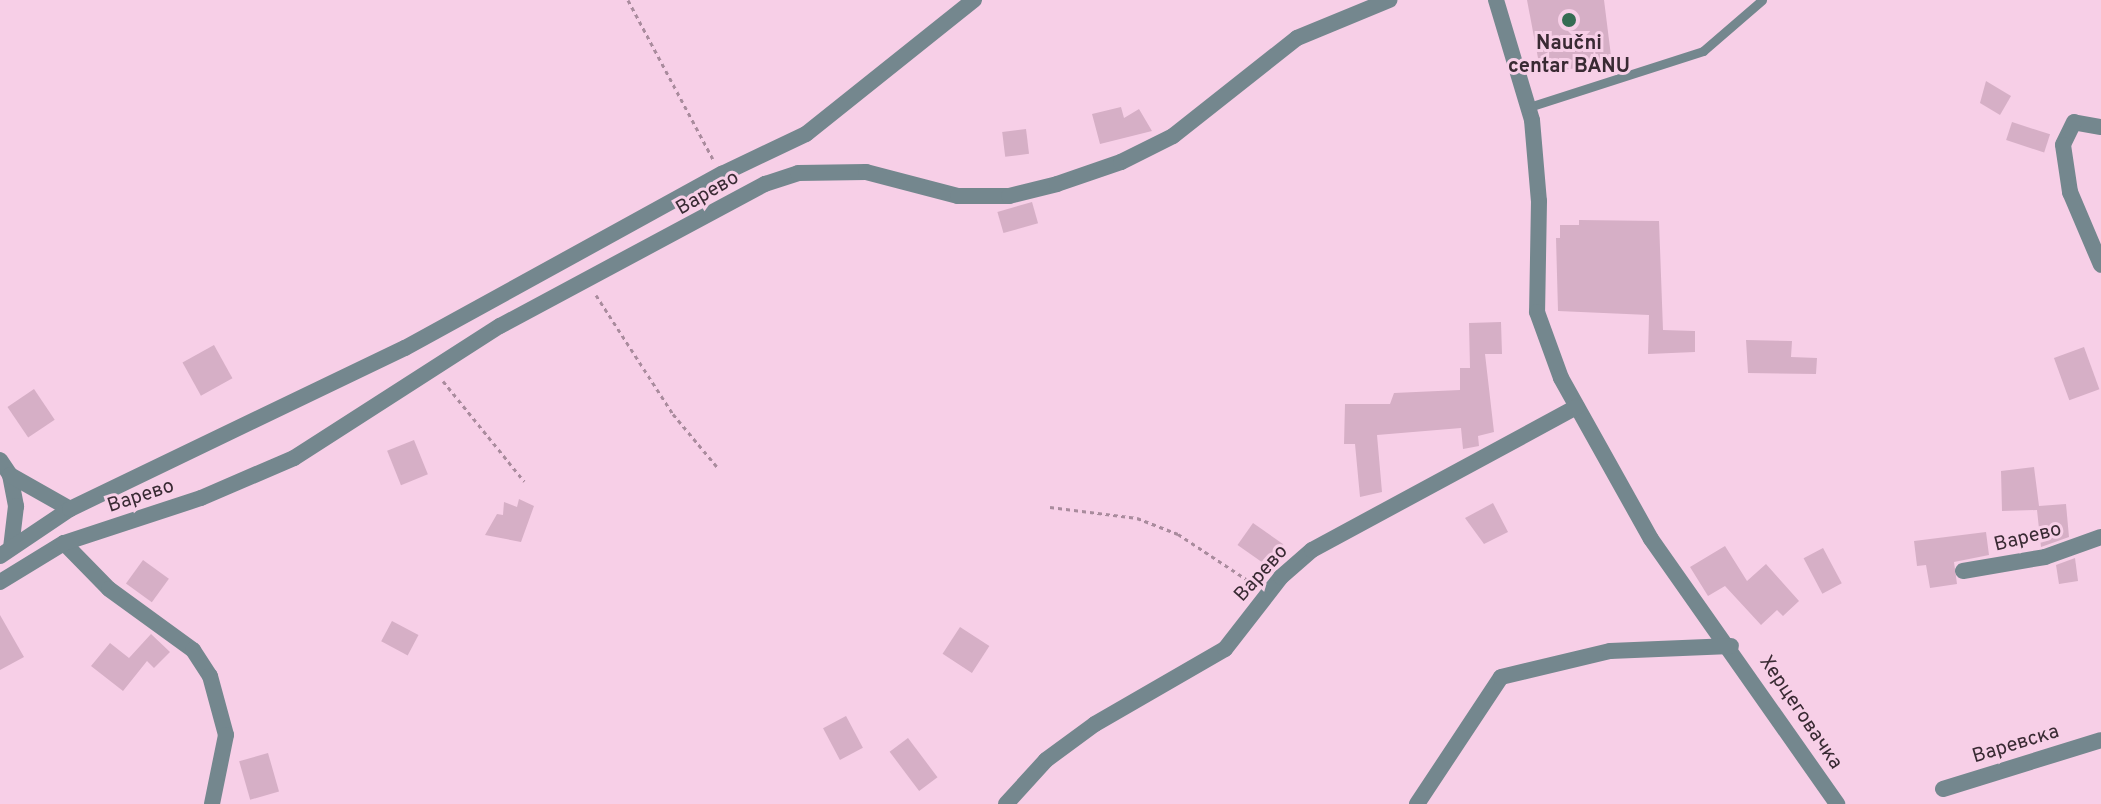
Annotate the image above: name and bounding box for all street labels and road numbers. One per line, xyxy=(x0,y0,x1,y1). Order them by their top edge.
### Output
street label: Варево xyxy=(672,166,744,222)
street label: Варево xyxy=(105,475,177,519)
street label: Варево xyxy=(1992,518,2064,558)
street label: Варево xyxy=(1230,540,1294,608)
street label: Херцеговачка xyxy=(1753,651,1847,775)
street label: Варевска xyxy=(1970,720,2062,770)

